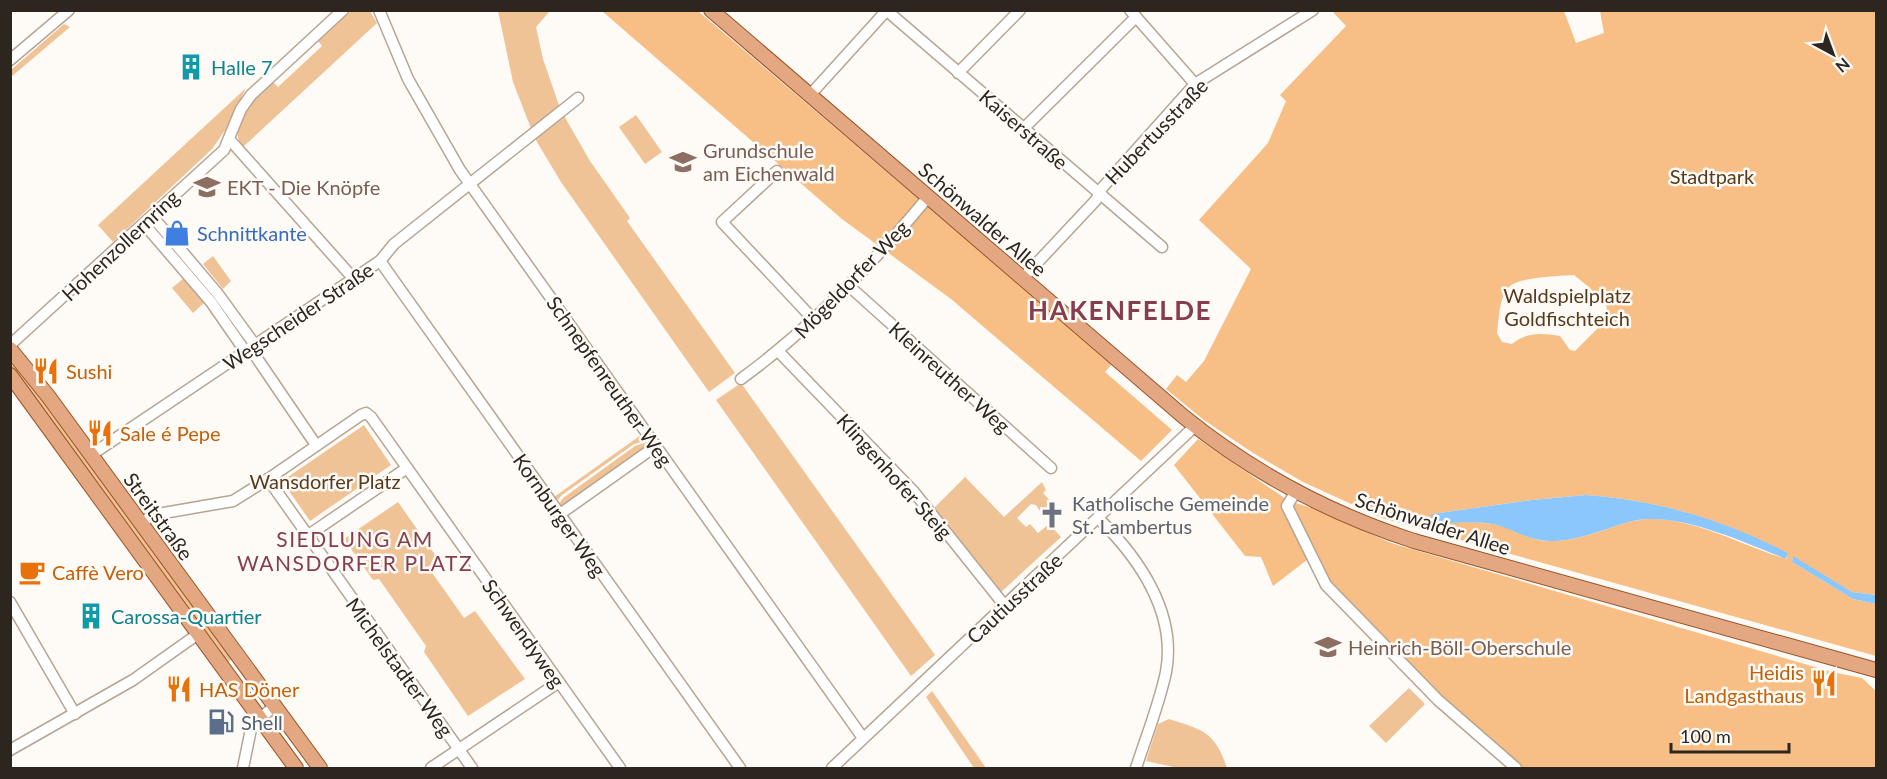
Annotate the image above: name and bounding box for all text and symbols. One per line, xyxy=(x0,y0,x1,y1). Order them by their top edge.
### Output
north arrow xyxy=(1803,24,1863,84)
building icon: Halle 7 xyxy=(176,52,206,82)
text: N xyxy=(1832,54,1854,77)
place label: Halle 7 xyxy=(211,55,273,79)
street label: Hubertusstraße xyxy=(1100,73,1212,189)
street label: Kaiserstraße xyxy=(975,84,1073,174)
place label: Grundschule am Eichenwald xyxy=(703,138,835,185)
school or university icon: Grundschule am Eichenwald xyxy=(668,147,698,177)
street label: Schönwalder Allee xyxy=(914,157,1052,281)
park label: Stadtpark xyxy=(1670,164,1755,188)
school or university icon: EKT - Die Knöpfe xyxy=(192,172,222,202)
place label: EKT - Die Knöpfe xyxy=(227,175,380,199)
street label: Hohenzollernring xyxy=(56,185,184,305)
street label: Mögeldorfer Weg xyxy=(789,215,913,343)
shop icon: Schnittkante xyxy=(162,218,192,248)
place label: Schnittkante xyxy=(197,221,307,245)
street label: Wegscheider Straße xyxy=(218,257,378,375)
park label: Waldspielplatz Goldfischteich xyxy=(1503,283,1631,330)
street label: Schnepfenreuther Weg xyxy=(542,291,678,471)
district label: HAKENFELDE xyxy=(1028,294,1212,326)
street label: Kleinreuther Weg xyxy=(885,316,1015,438)
restaurant icon: Sushi xyxy=(31,356,61,386)
place label: Sushi xyxy=(66,359,112,383)
street label: Klingenhofer Steig xyxy=(832,408,958,544)
restaurant icon: Sale é Pepe xyxy=(85,418,115,448)
place label: Sale é Pepe xyxy=(120,421,221,445)
street label: Kornburger Weg xyxy=(509,449,611,581)
street label: Streitstraße xyxy=(119,468,199,564)
park label: Wansdorfer Platz xyxy=(249,469,401,493)
street label: Schönwalder Allee xyxy=(1353,487,1513,559)
place label: Katholische Gemeinde St. Lambertus xyxy=(1072,491,1269,538)
church icon: Katholische Gemeinde St. Lambertus xyxy=(1037,500,1067,530)
district label: SIEDLUNG AM WANSDORFER PLATZ xyxy=(237,526,473,575)
street label: Cautiusstraße xyxy=(961,548,1067,648)
cafe icon: Caffè Vero xyxy=(17,557,47,587)
place label: Caffè Vero xyxy=(52,560,144,584)
street label: Schwendyweg xyxy=(478,574,570,692)
street label: Michelstadter Weg xyxy=(341,593,459,741)
building icon: Carossa-Quartier xyxy=(76,601,106,631)
place label: Carossa-Quartier xyxy=(111,604,262,628)
school or university icon: Heinrich-Böll-Oberschule xyxy=(1313,632,1343,662)
place label: Heinrich-Böll-Oberschule xyxy=(1348,635,1571,659)
place label: Heidis Landgasthaus xyxy=(1684,660,1804,707)
restaurant icon: Heidis Landgasthaus xyxy=(1809,668,1839,698)
restaurant icon: HAS Döner xyxy=(164,674,194,704)
place label: HAS Döner xyxy=(199,677,300,701)
fuel station icon: Shell xyxy=(206,707,236,737)
place label: Shell xyxy=(241,710,283,734)
scale bar xyxy=(1671,716,1790,754)
text: 100 m xyxy=(1680,725,1731,747)

